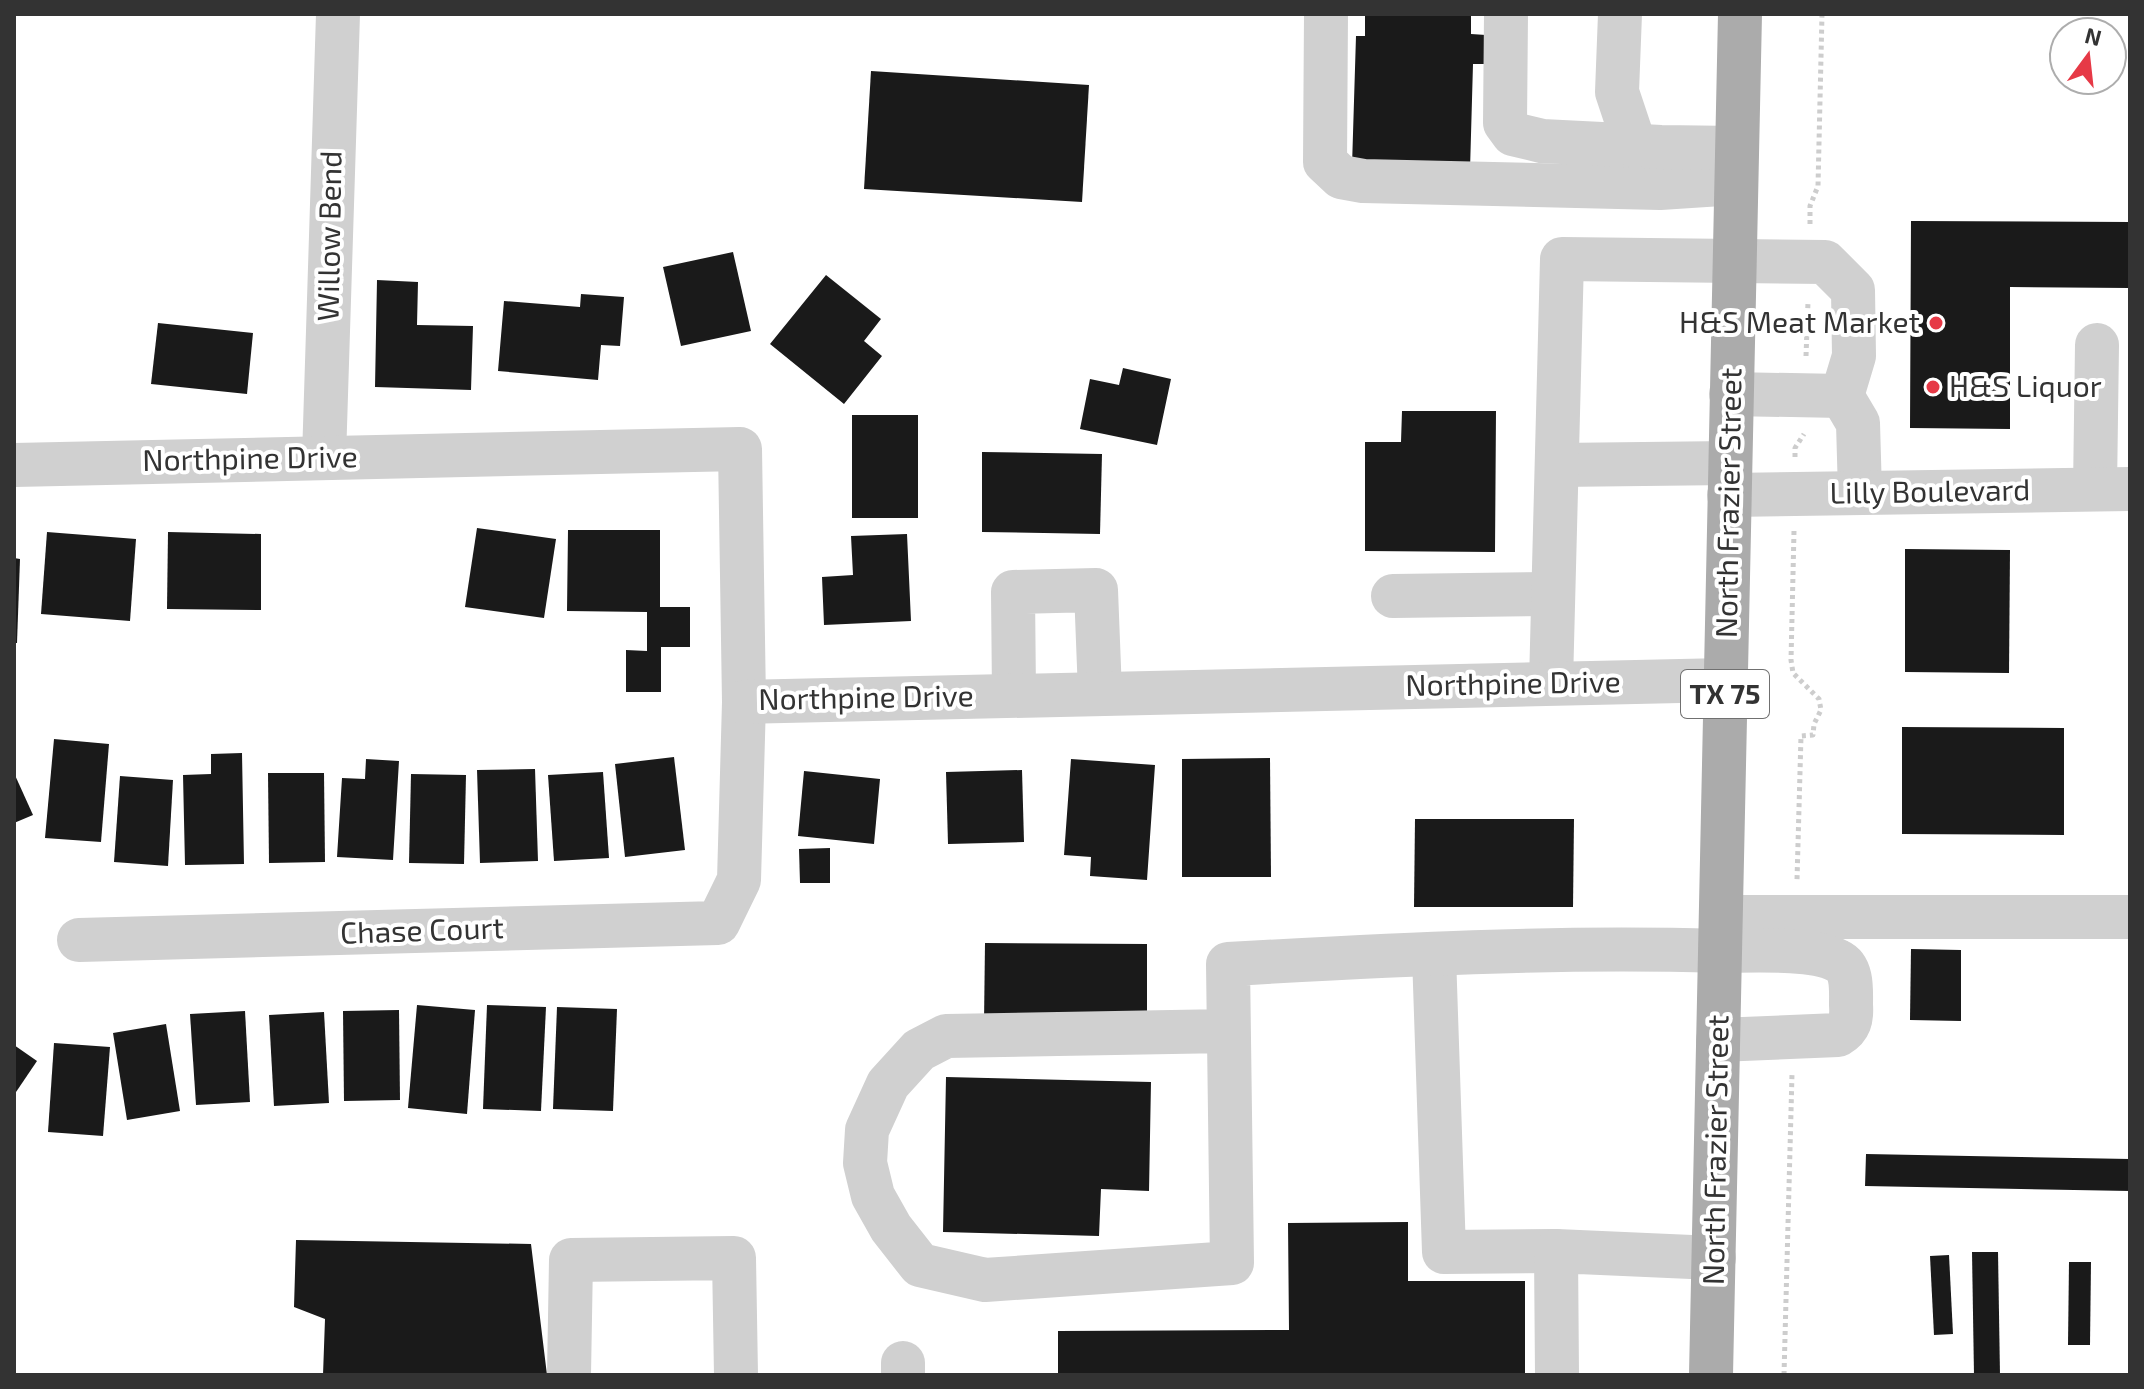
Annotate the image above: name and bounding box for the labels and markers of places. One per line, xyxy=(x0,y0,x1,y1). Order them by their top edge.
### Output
place label: H&S Meat Market xyxy=(1679,303,1920,339)
marker: H&S Meat Market xyxy=(1927,314,1945,332)
place label: H&S Liquor xyxy=(1949,367,2102,403)
marker: H&S Liquor xyxy=(1924,378,1942,396)

